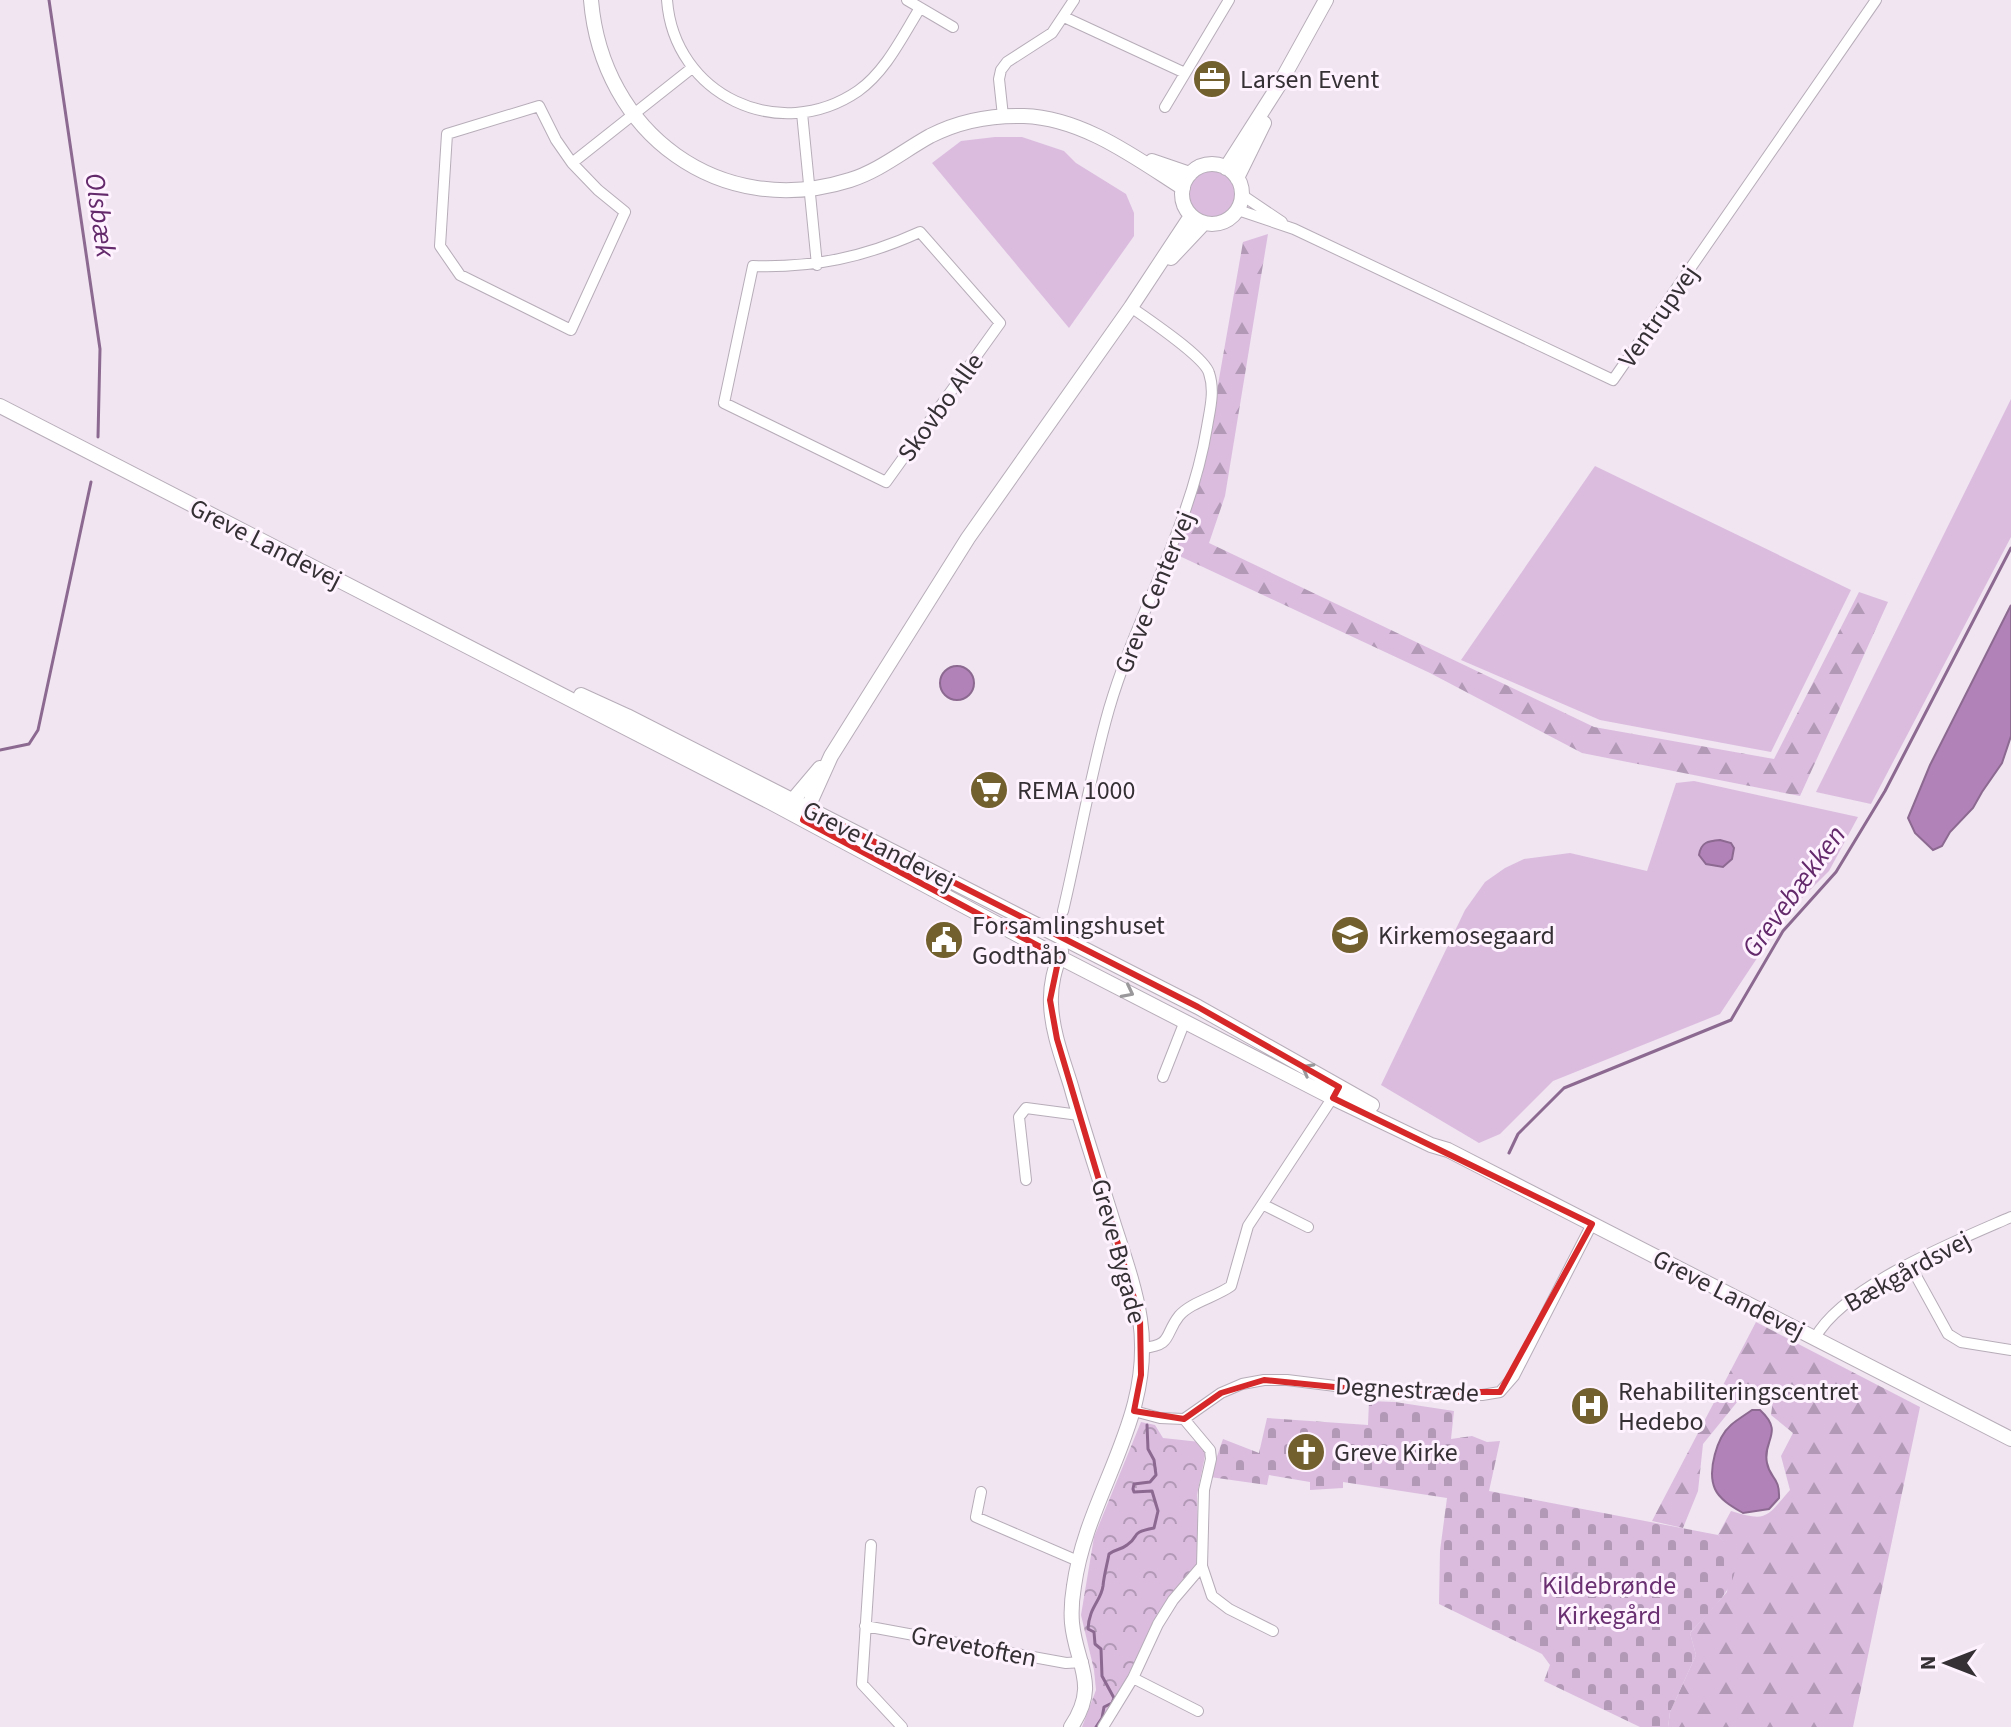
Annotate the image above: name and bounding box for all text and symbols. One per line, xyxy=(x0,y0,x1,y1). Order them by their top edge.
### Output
office icon: Larsen Event xyxy=(1191,58,1233,100)
place label: Larsen Event xyxy=(1240,61,1379,98)
water label: Olsbæk xyxy=(74,170,126,261)
street label: Ventrupvej xyxy=(1609,257,1707,375)
street label: Skovbo Alle xyxy=(888,345,993,469)
street label: Greve Landevej xyxy=(183,489,348,598)
street label: Greve Centervej xyxy=(1105,505,1204,679)
supermarket icon: REMA 1000 xyxy=(968,769,1010,811)
place label: REMA 1000 xyxy=(1017,772,1135,809)
street label: Greve Landevej xyxy=(796,791,961,900)
water label: Grevebækken xyxy=(1732,817,1856,966)
place label: Forsamlingshuset Godthåb xyxy=(972,907,1165,974)
school or university icon: Kirkemosegaard xyxy=(1329,914,1371,956)
place label: Kirkemosegaard xyxy=(1378,917,1555,954)
public building icon: Forsamlingshuset Godthåb xyxy=(923,919,965,961)
one-way arrow xyxy=(1120,983,1135,998)
one-way arrow xyxy=(1302,1063,1316,1079)
street label: Greve Bygade xyxy=(1081,1175,1156,1327)
street label: Bækgårdsvej xyxy=(1837,1221,1977,1321)
street label: Greve Landevej xyxy=(1646,1240,1811,1349)
street label: Degnestræde xyxy=(1334,1367,1480,1412)
place label: Rehabiliteringscentret Hedebo xyxy=(1618,1373,1859,1440)
hospital icon: Rehabiliteringscentret Hedebo xyxy=(1569,1385,1611,1427)
church icon: Greve Kirke xyxy=(1285,1431,1327,1473)
place label: Greve Kirke xyxy=(1334,1434,1458,1471)
park label: Kildebrønde Kirkegård xyxy=(1542,1567,1676,1634)
street label: Grevetoften xyxy=(908,1616,1040,1677)
north arrow xyxy=(1907,1623,1987,1703)
text: N xyxy=(1912,1656,1944,1670)

